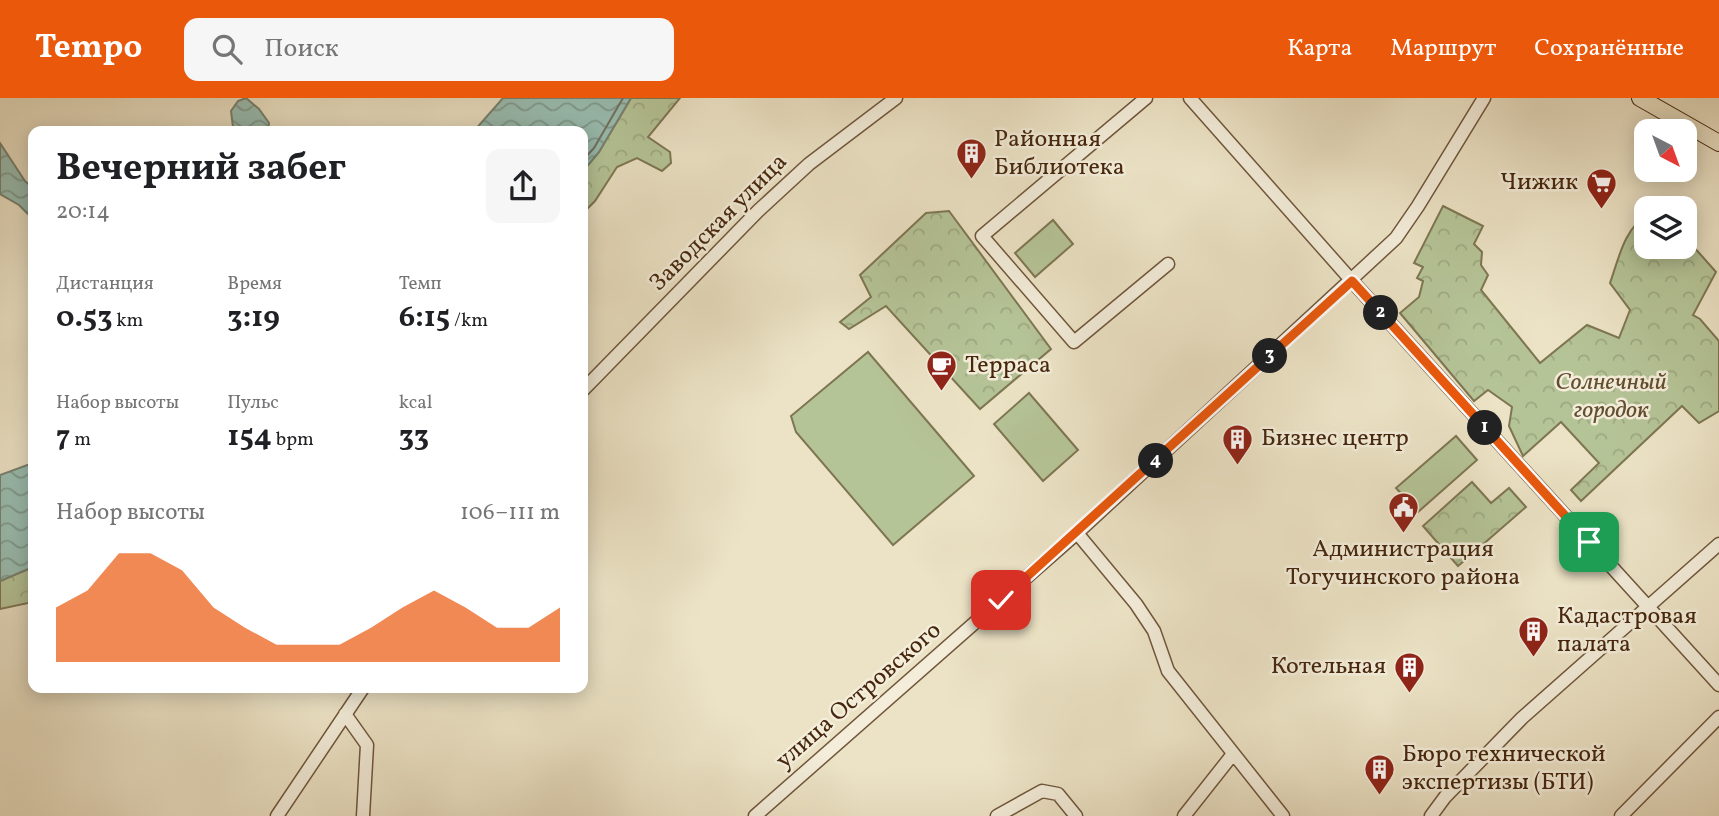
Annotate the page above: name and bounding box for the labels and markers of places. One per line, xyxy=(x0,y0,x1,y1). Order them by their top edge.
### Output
place label: Районная Библиотека xyxy=(994,123,1125,185)
building icon: Районная Библиотека xyxy=(954,137,988,181)
place label: Чижик xyxy=(1500,166,1578,200)
supermarket icon: Чижик xyxy=(1584,166,1618,210)
pin: 2 xyxy=(1364,296,1398,330)
pin: 3 xyxy=(1252,338,1288,374)
cafe icon: Терраса xyxy=(925,349,959,393)
place label: Терраса xyxy=(965,349,1051,383)
pin: 1 xyxy=(1468,410,1502,446)
building icon: Бизнес центр xyxy=(1221,422,1255,466)
place label: Бизнес центр xyxy=(1261,422,1409,456)
pin: 4 xyxy=(1138,444,1174,478)
public building icon: Администрация Тогучинского района xyxy=(1386,491,1420,535)
pin xyxy=(1559,512,1619,572)
place label: Администрация Тогучинского района xyxy=(1286,533,1520,595)
pin xyxy=(971,570,1031,630)
place label: Кадастровая палата xyxy=(1557,600,1697,662)
building icon: Кадастровая палата xyxy=(1517,614,1551,658)
place label: Котельная xyxy=(1271,650,1386,684)
building icon: Котельная xyxy=(1392,650,1426,694)
place label: Бюро технической экспертизы (БТИ) xyxy=(1402,738,1606,800)
building icon: Бюро технической экспертизы (БТИ) xyxy=(1362,752,1396,796)

